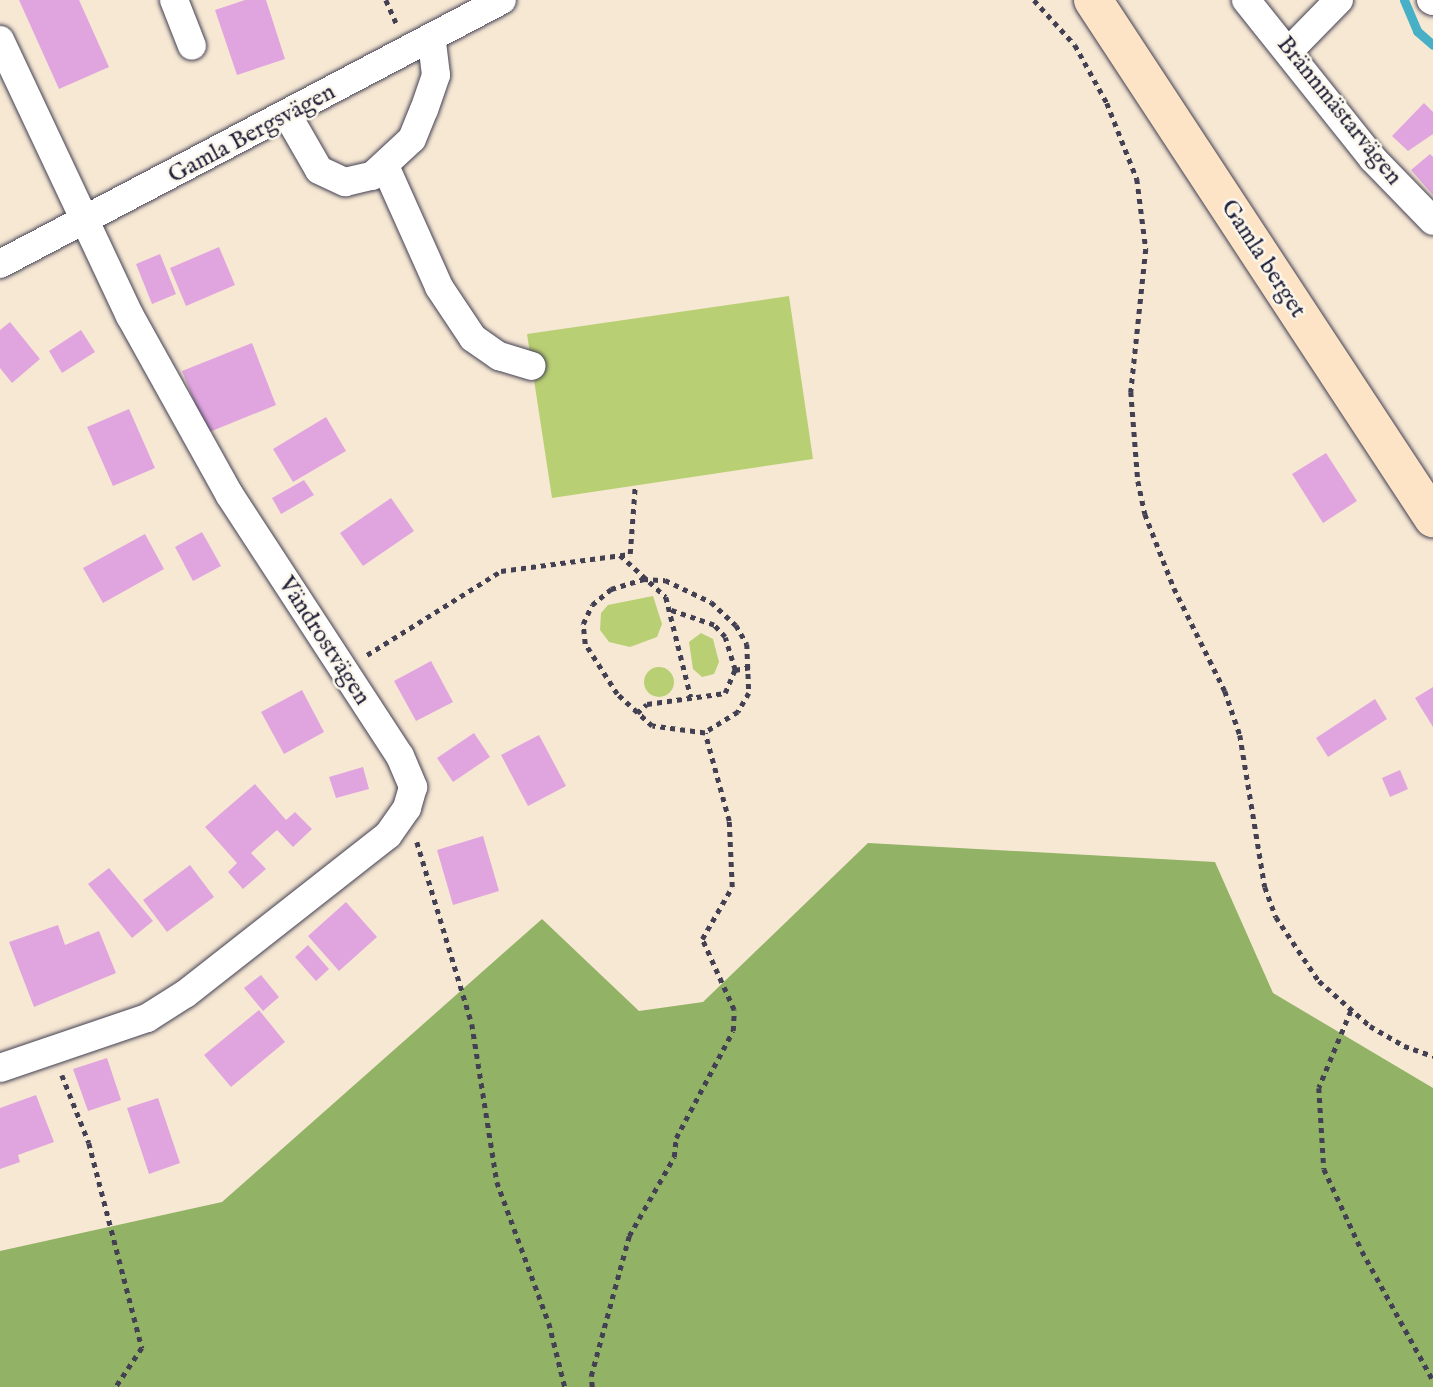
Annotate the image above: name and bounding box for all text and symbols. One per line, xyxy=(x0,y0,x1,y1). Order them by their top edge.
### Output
street label: Brännmästarvägen xyxy=(1270,31,1408,191)
street label: Gamla Bergsvägen xyxy=(164,78,340,190)
street label: Gamla berget xyxy=(1214,195,1312,323)
street label: Vändrostvägen xyxy=(272,571,376,711)

